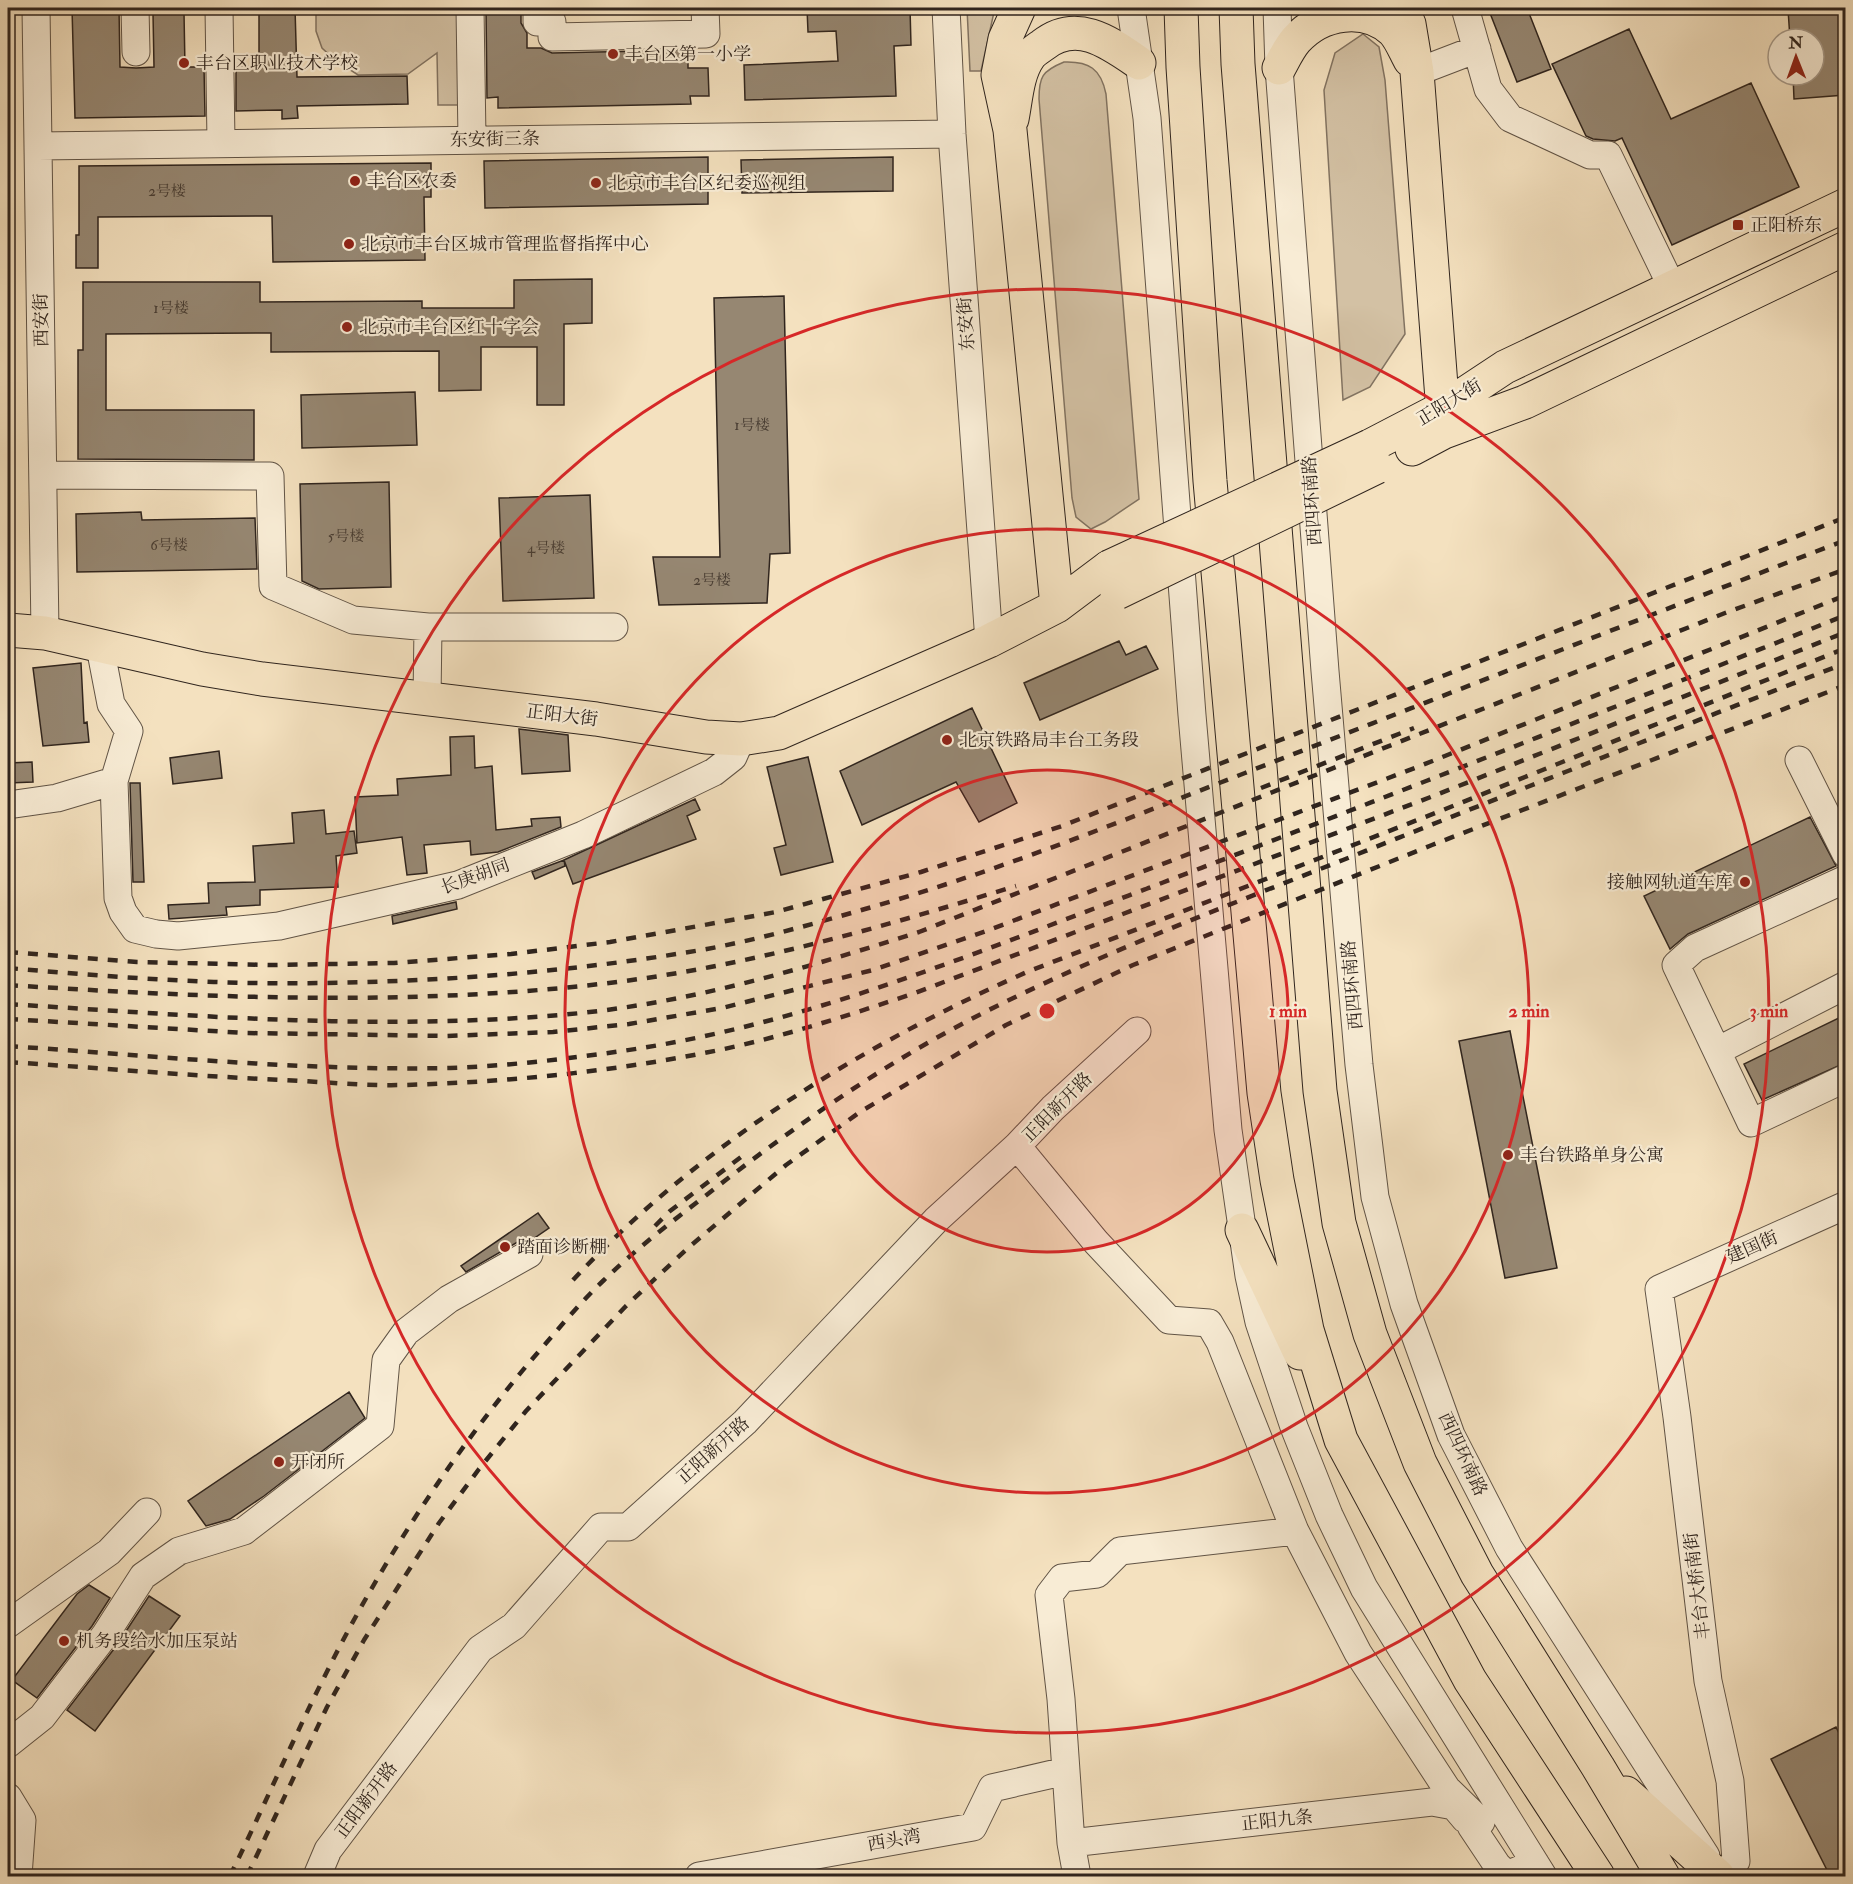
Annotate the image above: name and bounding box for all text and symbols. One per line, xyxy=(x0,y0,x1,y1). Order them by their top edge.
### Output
north arrow xyxy=(1766,27,1826,87)
text: N xyxy=(1787,33,1804,53)
place label: 丰台区第一小学 xyxy=(625,43,751,66)
marker: 丰台区第一小学 xyxy=(606,47,620,61)
place label: 丰台区职业技术学校 xyxy=(196,52,358,75)
marker: 丰台区职业技术学校 xyxy=(177,56,191,70)
street label: 东安街三条 xyxy=(450,127,540,152)
place label: 丰台区农委 xyxy=(367,170,457,193)
place label: 北京市丰台区纪委巡视组 xyxy=(608,172,806,195)
marker: 丰台区农委 xyxy=(348,174,362,188)
marker: 北京市丰台区纪委巡视组 xyxy=(589,176,603,190)
house number: 2号楼 xyxy=(148,182,186,201)
place label: 正阳桥东 xyxy=(1750,214,1822,237)
marker: 正阳桥东 xyxy=(1731,218,1745,232)
place label: 北京市丰台区城市管理监督指挥中心 xyxy=(361,233,649,256)
marker: 北京市丰台区城市管理监督指挥中心 xyxy=(342,237,356,251)
street label: 西安街 xyxy=(30,293,53,347)
street label: 东安街 xyxy=(953,296,980,352)
house number: 1号楼 xyxy=(153,299,189,318)
place label: 北京市丰台区红十字会 xyxy=(359,316,539,339)
marker: 北京市丰台区红十字会 xyxy=(340,320,354,334)
street label: 正阳大街 xyxy=(1412,374,1486,431)
house number: 1号楼 xyxy=(734,416,770,435)
street label: 西四环南路 xyxy=(1298,455,1327,547)
house number: 5号楼 xyxy=(328,527,364,546)
house number: 6号楼 xyxy=(150,536,188,555)
house number: 4号楼 xyxy=(527,539,565,558)
house number: 2号楼 xyxy=(693,571,731,590)
street label: 正阳大街 xyxy=(525,700,599,731)
place label: 北京铁路局丰台工务段 xyxy=(959,729,1139,752)
marker: 北京铁路局丰台工务段 xyxy=(940,733,954,747)
street label: 长庚胡同 xyxy=(437,853,513,900)
place label: 接触网轨道车库 xyxy=(1607,871,1733,894)
marker: 接触网轨道车库 xyxy=(1738,875,1752,889)
street label: 西四环南路 xyxy=(1337,939,1368,1031)
text: 1 min xyxy=(1269,1000,1308,1023)
text: 2 min xyxy=(1509,1000,1550,1023)
text: 3 min xyxy=(1750,1000,1789,1023)
centre of rings xyxy=(1037,1001,1057,1021)
street label: 正阳新开路 xyxy=(1017,1067,1097,1147)
place label: 丰台铁路单身公寓 xyxy=(1520,1144,1664,1167)
marker: 丰台铁路单身公寓 xyxy=(1501,1148,1515,1162)
street label: 建国街 xyxy=(1723,1226,1782,1269)
place label: 踏面诊断棚 xyxy=(517,1236,607,1259)
marker: 踏面诊断棚 xyxy=(498,1240,512,1254)
street label: 西四环南路 xyxy=(1433,1409,1492,1500)
street label: 正阳新开路 xyxy=(672,1412,754,1489)
place label: 开闭所 xyxy=(291,1451,345,1474)
marker: 开闭所 xyxy=(272,1455,286,1469)
street label: 丰台大桥南街 xyxy=(1680,1531,1715,1641)
place label: 机务段给水加压泵站 xyxy=(76,1630,238,1653)
marker: 机务段给水加压泵站 xyxy=(57,1634,71,1648)
street label: 正阳新开路 xyxy=(330,1757,403,1843)
street label: 正阳九条 xyxy=(1240,1805,1314,1836)
street label: 西头湾 xyxy=(866,1824,923,1857)

